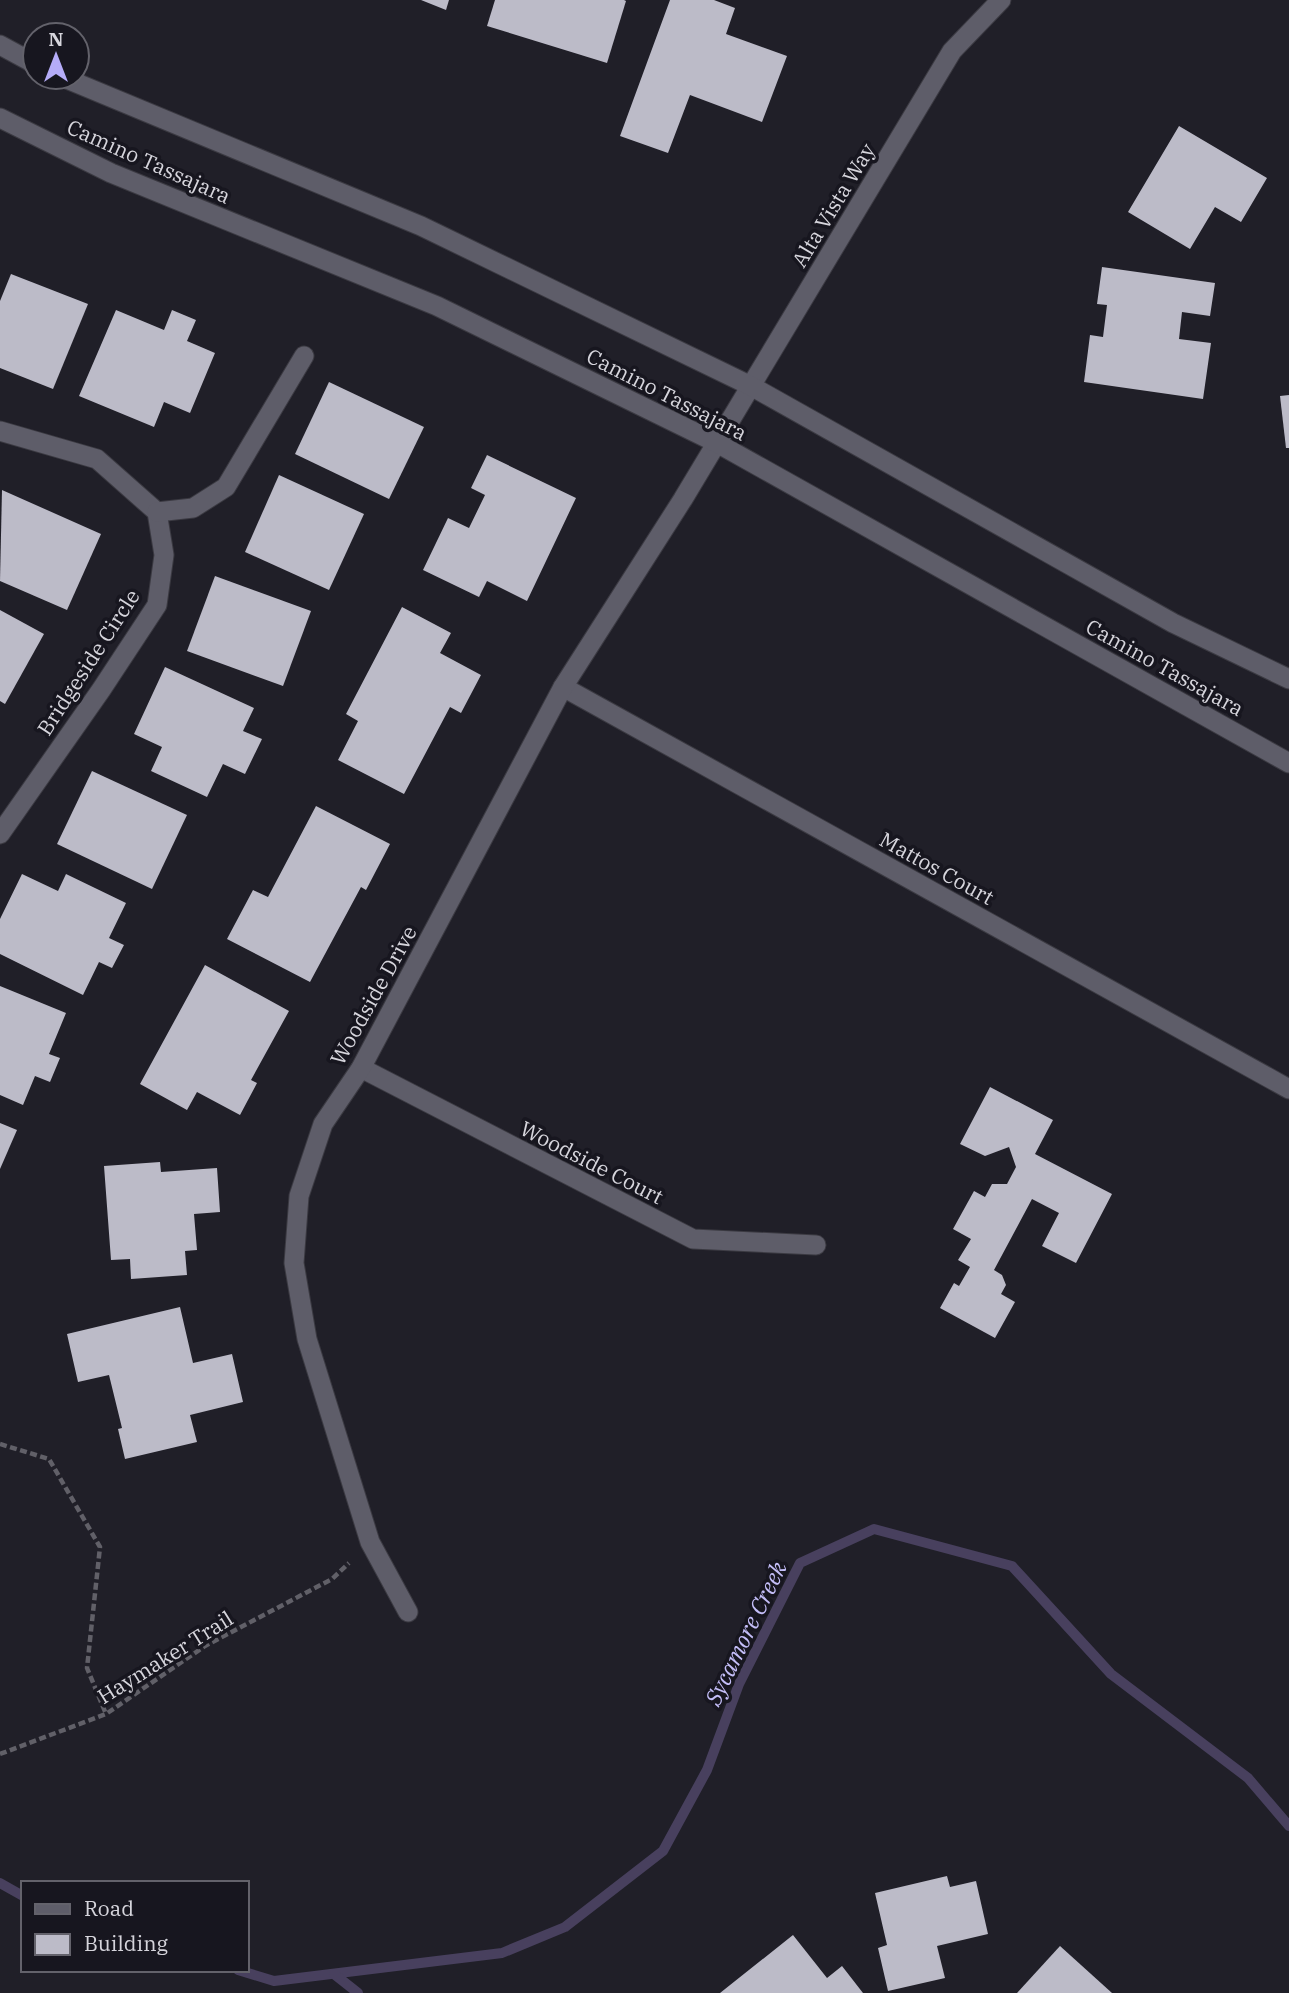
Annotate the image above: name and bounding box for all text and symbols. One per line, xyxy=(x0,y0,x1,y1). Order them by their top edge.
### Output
north arrow xyxy=(21,21,91,91)
text: N xyxy=(48,27,64,51)
street label: Camino Tassajara xyxy=(63,112,235,210)
street label: Alta Vista Way xyxy=(785,137,881,272)
street label: Camino Tassajara xyxy=(582,341,752,447)
street label: Bridgeside Circle xyxy=(30,584,146,740)
street label: Camino Tassajara xyxy=(1081,612,1249,722)
street label: Mattos Court xyxy=(875,825,999,911)
street label: Woodside Drive xyxy=(323,920,423,1070)
street label: Woodside Court xyxy=(516,1114,668,1210)
water label: Sycamore Creek xyxy=(697,1555,793,1711)
street label: Haymaker Trail xyxy=(92,1604,238,1710)
legend xyxy=(21,1881,248,1972)
text: Road xyxy=(84,1894,134,1922)
text: Building xyxy=(84,1929,169,1957)

